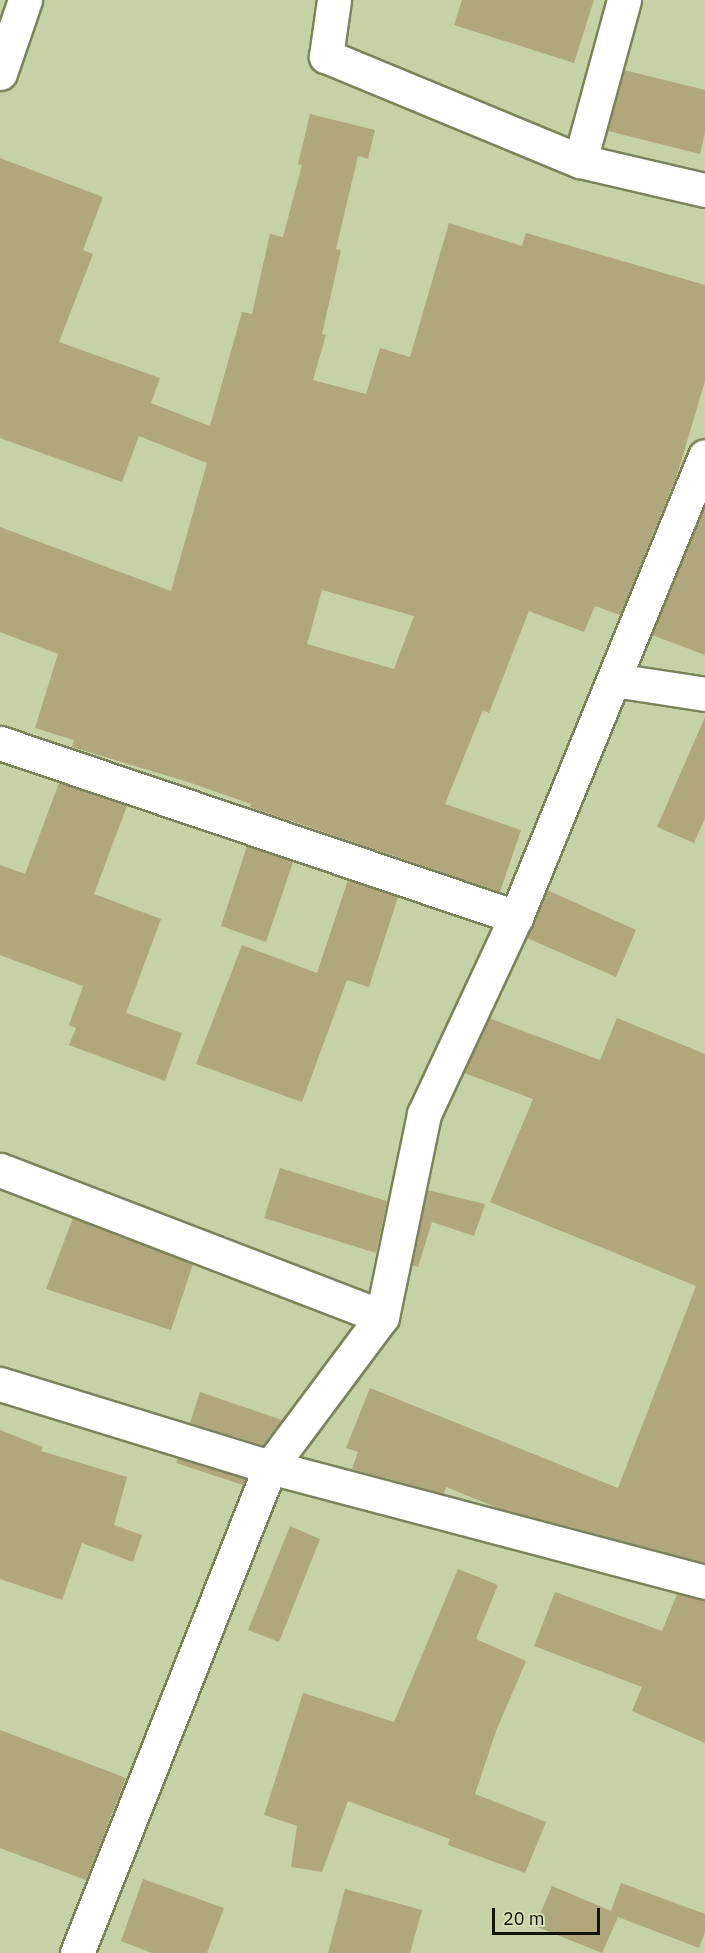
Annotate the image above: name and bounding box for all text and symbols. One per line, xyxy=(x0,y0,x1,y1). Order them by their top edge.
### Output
scale bar xyxy=(495,1896,603,1934)
text: 20 m xyxy=(503,1907,545,1930)

